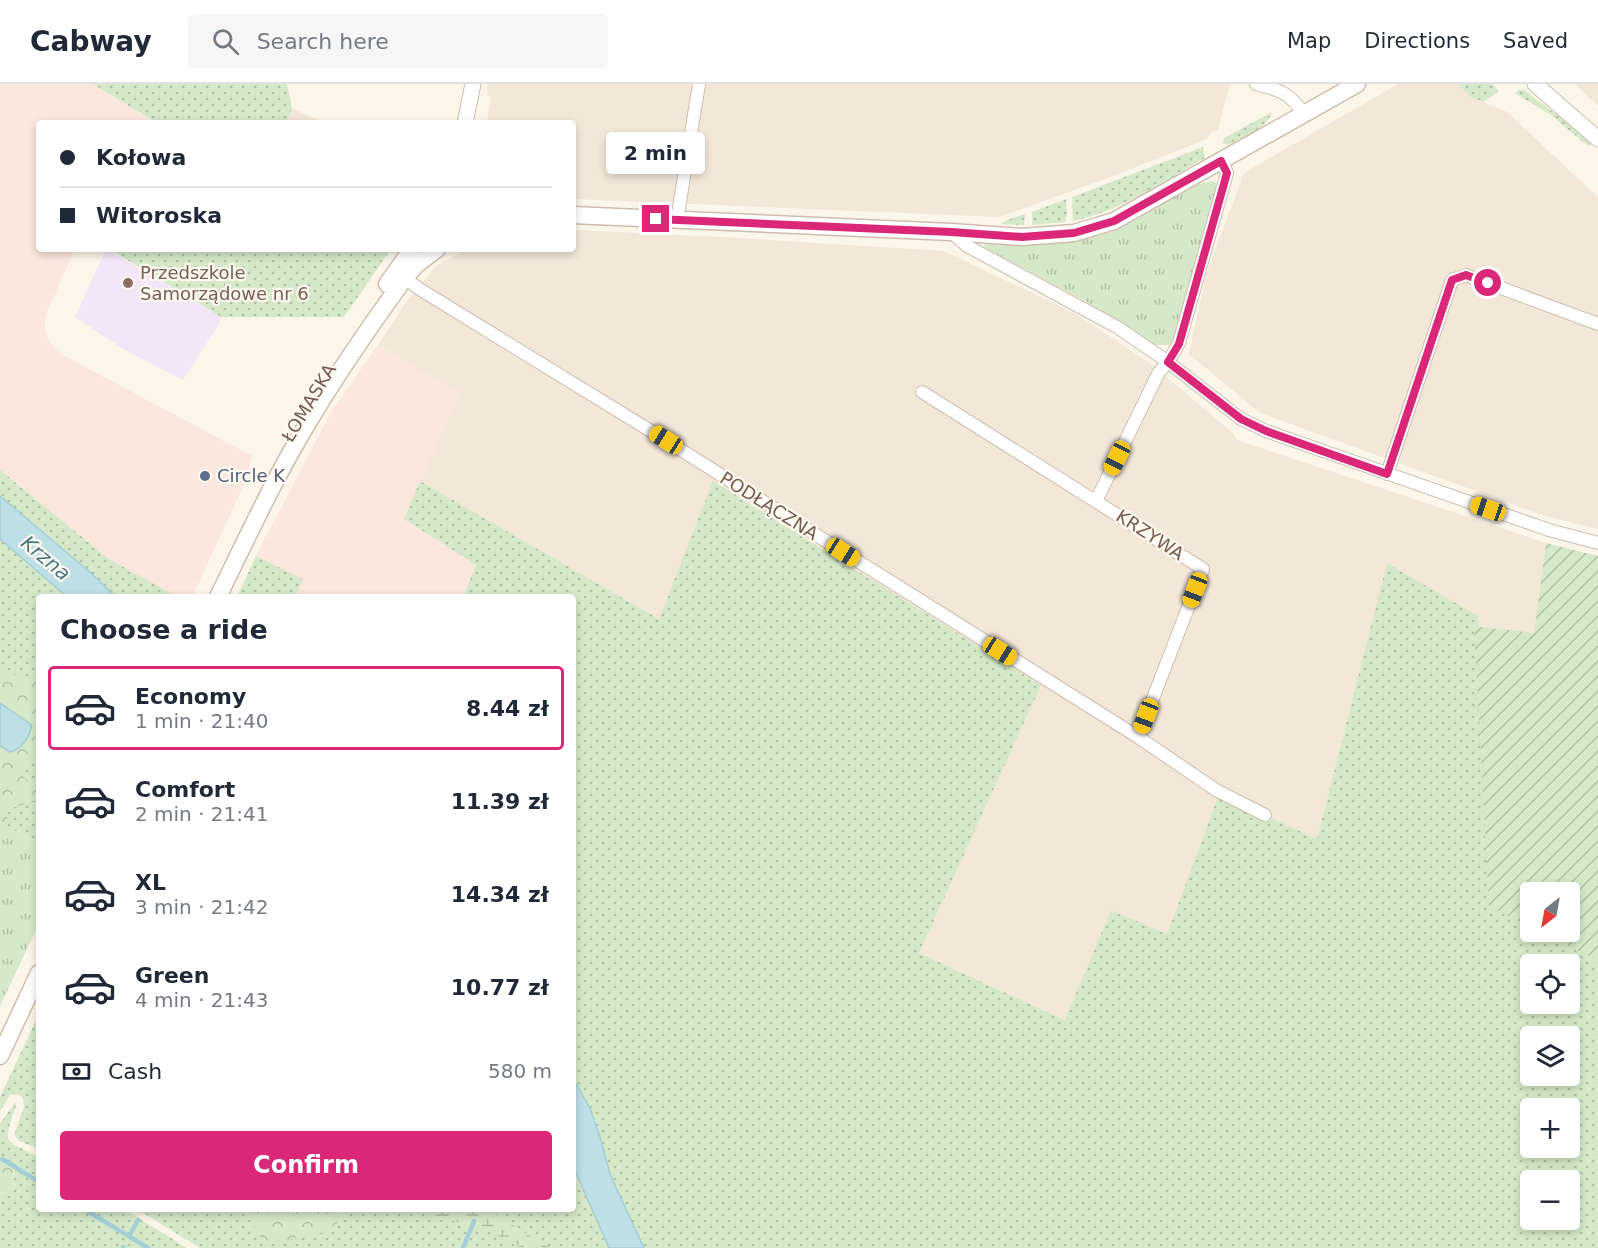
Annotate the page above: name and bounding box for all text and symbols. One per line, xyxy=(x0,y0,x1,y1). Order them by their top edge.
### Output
search box xyxy=(188,14,608,68)
text: Cabway xyxy=(30,25,152,58)
icon: search xyxy=(209,25,242,58)
text: Search here xyxy=(257,29,389,54)
text: Map xyxy=(1287,29,1331,53)
text: Directions xyxy=(1364,29,1470,53)
text: Saved xyxy=(1503,29,1568,53)
callout: 2 min xyxy=(606,132,706,174)
text: 2 min xyxy=(624,141,687,165)
text: Kołowa xyxy=(96,145,186,170)
text: Witoroska xyxy=(96,203,222,228)
route end xyxy=(642,205,669,232)
place label: Przedszkole Samorządowe nr 6 xyxy=(140,262,309,304)
route start xyxy=(1474,269,1501,296)
marker: Przedszkole Samorządowe nr 6 xyxy=(121,276,135,290)
street label: ŁOMASKA xyxy=(277,359,340,446)
car xyxy=(646,423,686,457)
car xyxy=(1101,438,1133,478)
place label: Circle K xyxy=(217,465,286,486)
street label: PODŁĄCZNA xyxy=(716,467,823,544)
marker: Circle K xyxy=(198,469,212,483)
car xyxy=(1468,495,1508,523)
street label: KRZYWA xyxy=(1112,505,1189,565)
water label: Krzna xyxy=(17,531,75,585)
car xyxy=(823,535,863,569)
car xyxy=(1180,570,1210,610)
text: Choose a ride xyxy=(60,614,268,645)
car xyxy=(980,634,1020,668)
icon: car xyxy=(63,681,117,735)
text: Economy xyxy=(135,684,246,709)
text: 8.44 zł xyxy=(466,696,549,721)
car xyxy=(1131,696,1161,736)
text: 1 min · 21:40 xyxy=(135,709,269,733)
icon: car xyxy=(63,774,117,828)
text: Comfort xyxy=(135,777,235,802)
text: 11.39 zł xyxy=(451,789,549,814)
text: 2 min · 21:41 xyxy=(135,802,269,826)
icon: car xyxy=(63,867,117,921)
text: XL xyxy=(135,870,166,895)
text: 14.34 zł xyxy=(451,882,549,907)
north arrow xyxy=(1520,882,1580,942)
map controls xyxy=(1520,882,1580,1230)
text: 3 min · 21:42 xyxy=(135,895,269,919)
button: locate xyxy=(1520,954,1580,1014)
icon: car xyxy=(63,960,117,1014)
text: Green xyxy=(135,963,209,988)
text: 10.77 zł xyxy=(451,975,549,1000)
text: 4 min · 21:43 xyxy=(135,988,269,1012)
button: layers xyxy=(1520,1026,1580,1086)
icon: cash xyxy=(60,1055,93,1088)
text: Cash xyxy=(108,1059,162,1084)
text: 580 m xyxy=(488,1059,552,1083)
button: + xyxy=(1520,1098,1580,1158)
button: Confirm xyxy=(60,1131,552,1200)
button: − xyxy=(1520,1170,1580,1230)

